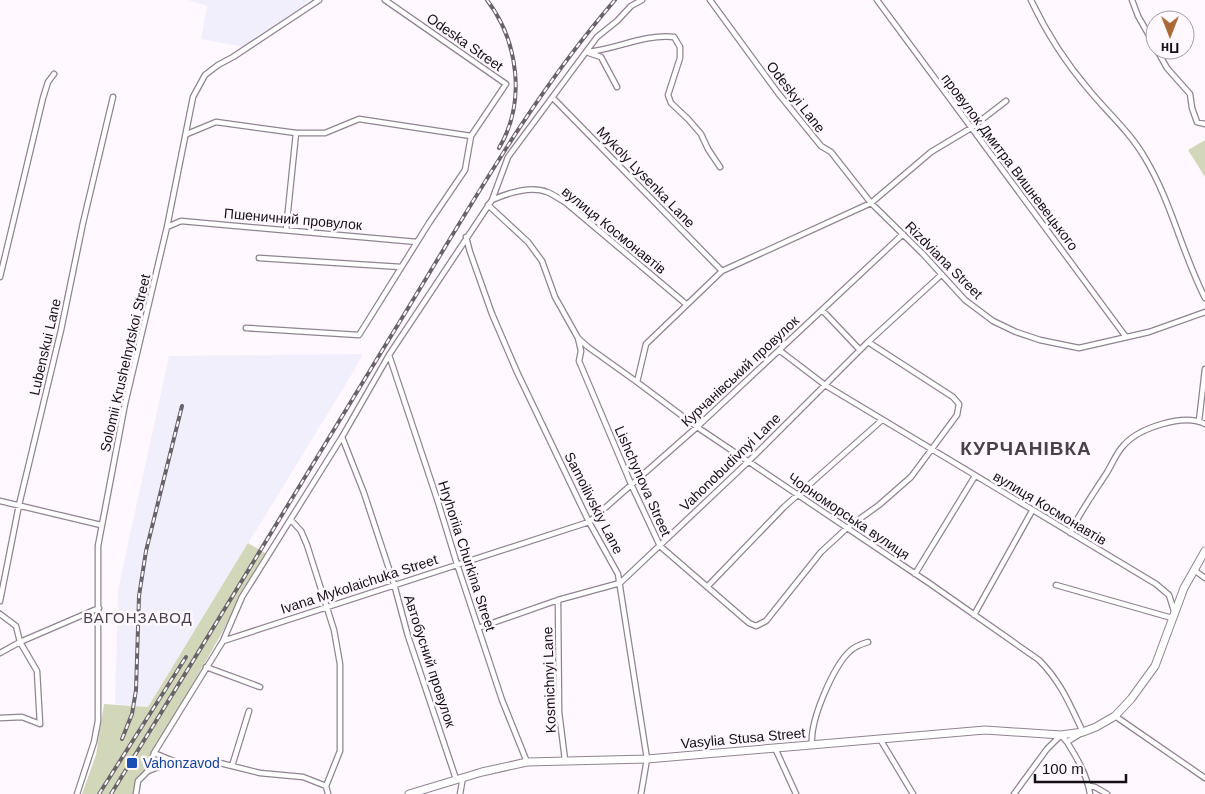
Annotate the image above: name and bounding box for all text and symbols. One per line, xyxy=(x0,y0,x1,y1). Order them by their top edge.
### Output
street label: Odeska Street xyxy=(424,10,506,74)
north arrow xyxy=(1145,10,1195,60)
text: Пн xyxy=(1161,40,1179,56)
street label: Odeskyi Lane xyxy=(763,58,829,136)
street label: провулок Дмитра Вишневецького xyxy=(938,71,1082,254)
street label: Mykoly Lysenka Lane xyxy=(594,123,698,231)
street label: вулиця Космонавтів xyxy=(559,183,669,277)
street label: Пшеничний провулок xyxy=(223,205,364,233)
street label: Rizdviana Street xyxy=(902,218,986,302)
street label: Solomii Krushelnytskoi Street xyxy=(97,272,153,454)
street label: Lubenskui Lane xyxy=(26,297,64,397)
street label: Курчанівський провулок xyxy=(678,312,803,430)
street label: Vahonobudivnyi Lane xyxy=(676,410,784,514)
street label: Lishchynova Street xyxy=(611,423,675,539)
district label: КУРЧАНІВКА xyxy=(960,438,1092,459)
street label: Samoilivskiy Lane xyxy=(561,449,627,557)
street label: вулиця Космонавтів xyxy=(990,468,1110,548)
street label: Чорноморська вулиця xyxy=(785,469,913,563)
street label: Hryhoriia Churkina Street xyxy=(435,479,499,633)
street label: Ivana Mykolaichuka Street xyxy=(278,551,440,617)
street label: Автобусний провулок xyxy=(401,593,459,730)
district label: ВАГОНЗАВОД xyxy=(83,609,193,626)
street label: Kosmichnyi Lane xyxy=(539,626,559,734)
street label: Vasylia Stusa Street xyxy=(680,725,806,751)
scale bar xyxy=(1035,752,1126,784)
place label: Vahonzavod xyxy=(143,755,220,771)
marker: Vahonzavod xyxy=(125,756,139,770)
text: 100 m xyxy=(1042,760,1084,777)

